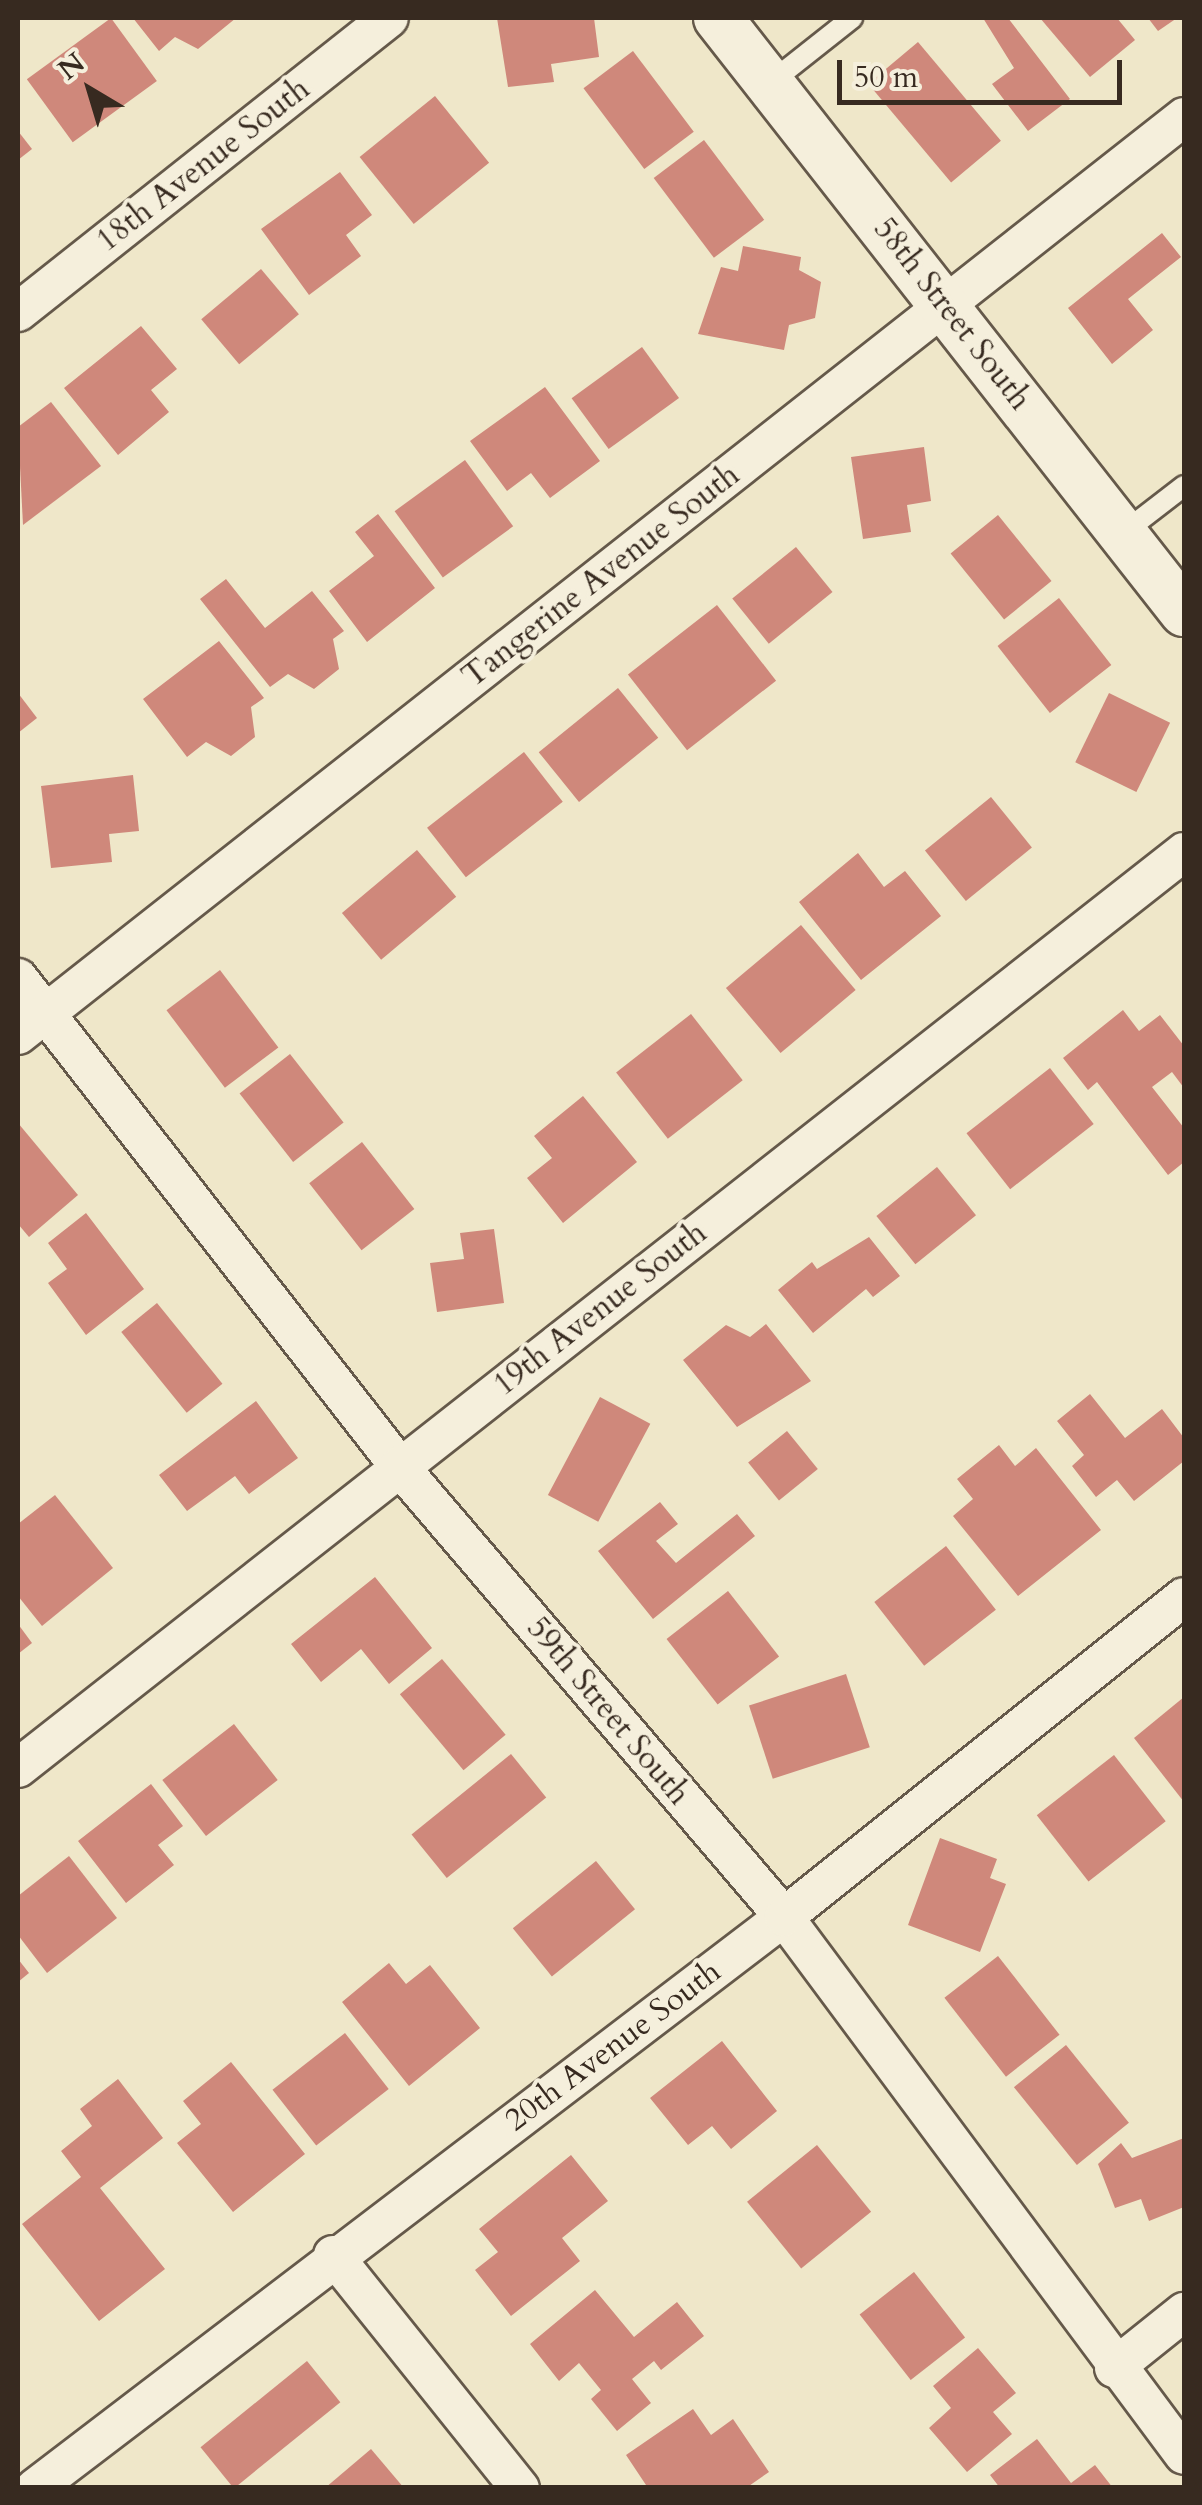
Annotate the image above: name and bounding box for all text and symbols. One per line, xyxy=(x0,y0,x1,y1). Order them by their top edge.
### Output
north arrow xyxy=(40,40,140,140)
scale bar xyxy=(842,40,1127,102)
text: N xyxy=(50,44,93,89)
text: 50 m xyxy=(854,57,918,98)
street label: 18th Avenue South xyxy=(89,70,317,260)
street label: 58th Street South xyxy=(865,210,1039,418)
street label: Tangerine Avenue South xyxy=(455,456,747,696)
street label: 19th Avenue South xyxy=(486,1214,714,1404)
street label: 59th Street South xyxy=(518,1609,698,1813)
street label: 20th Avenue South xyxy=(498,1952,728,2140)

